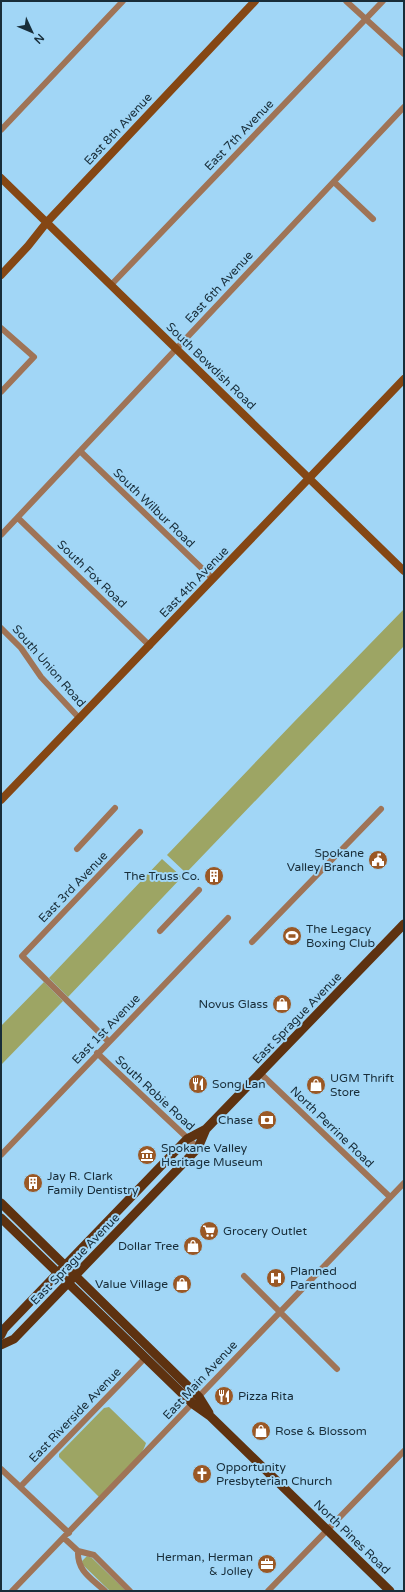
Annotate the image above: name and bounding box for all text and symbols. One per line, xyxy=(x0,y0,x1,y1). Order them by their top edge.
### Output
north arrow xyxy=(12,12,52,52)
text: N xyxy=(31,31,47,46)
street label: East 8th Avenue xyxy=(81,90,155,168)
street label: East 7th Avenue xyxy=(202,96,277,173)
street label: East 6th Avenue xyxy=(182,248,256,326)
street label: South Bowdish Road xyxy=(163,320,259,412)
street label: South Wilbur Road xyxy=(110,466,198,550)
street label: South Fox Road xyxy=(55,537,129,611)
street label: East 4th Avenue xyxy=(157,543,232,620)
street label: South Union Road xyxy=(10,622,88,710)
place label: Spokane Valley Branch xyxy=(287,846,364,874)
street label: East 3rd Avenue xyxy=(36,848,111,925)
public building icon: Spokane Valley Branch xyxy=(367,849,389,871)
building icon: The Truss Co. xyxy=(203,865,225,887)
place label: The Truss Co. xyxy=(124,869,200,883)
place label: The Legacy Boxing Club xyxy=(306,922,375,950)
sports icon: The Legacy Boxing Club xyxy=(281,925,303,947)
street label: East Sprague Avenue xyxy=(250,969,344,1067)
street label: East 1st Avenue xyxy=(69,991,143,1067)
shop icon: Novus Glass xyxy=(271,993,293,1015)
place label: Novus Glass xyxy=(198,997,268,1011)
street label: South Robie Road xyxy=(112,1053,198,1133)
place label: UGM Thrift Store xyxy=(330,1071,394,1099)
restaurant icon: Song Lan xyxy=(187,1073,209,1095)
shop icon: UGM Thrift Store xyxy=(305,1074,327,1096)
place label: Song Lan xyxy=(212,1077,266,1091)
street label: North Perrine Road xyxy=(287,1084,377,1170)
bank icon: Chase xyxy=(256,1109,278,1131)
place label: Chase xyxy=(218,1113,253,1127)
place label: Spokane Valley Heritage Museum xyxy=(161,1141,263,1169)
museum icon: Spokane Valley Heritage Museum xyxy=(136,1144,158,1166)
place label: Jay R. Clark Family Dentistry xyxy=(47,1169,139,1197)
building icon: Jay R. Clark Family Dentistry xyxy=(22,1172,44,1194)
street label: East Sprague Avenue xyxy=(28,1210,122,1308)
supermarket icon: Grocery Outlet xyxy=(198,1220,220,1242)
place label: Grocery Outlet xyxy=(223,1224,307,1238)
shop icon: Dollar Tree xyxy=(182,1235,204,1257)
place label: Dollar Tree xyxy=(118,1239,179,1253)
place label: Planned Parenthood xyxy=(290,1264,357,1292)
hospital icon: Planned Parenthood xyxy=(265,1267,287,1289)
shop icon: Value Village xyxy=(171,1273,193,1295)
place label: Value Village xyxy=(95,1277,168,1291)
street label: East Main Avenue xyxy=(160,1338,240,1422)
street label: East Riverside Avenue xyxy=(26,1365,124,1465)
restaurant icon: Pizza Rita xyxy=(213,1385,235,1407)
place label: Pizza Rita xyxy=(238,1389,294,1403)
shop icon: Rose & Blossom xyxy=(250,1420,272,1442)
place label: Rose & Blossom xyxy=(275,1424,367,1438)
place label: Opportunity Presbyterian Church xyxy=(216,1460,332,1488)
church icon: Opportunity Presbyterian Church xyxy=(191,1463,213,1485)
street label: North Pines Road xyxy=(311,1497,393,1577)
place label: Herman, Herman & Jolley xyxy=(156,1550,254,1578)
office icon: Herman, Herman & Jolley xyxy=(256,1553,278,1575)

